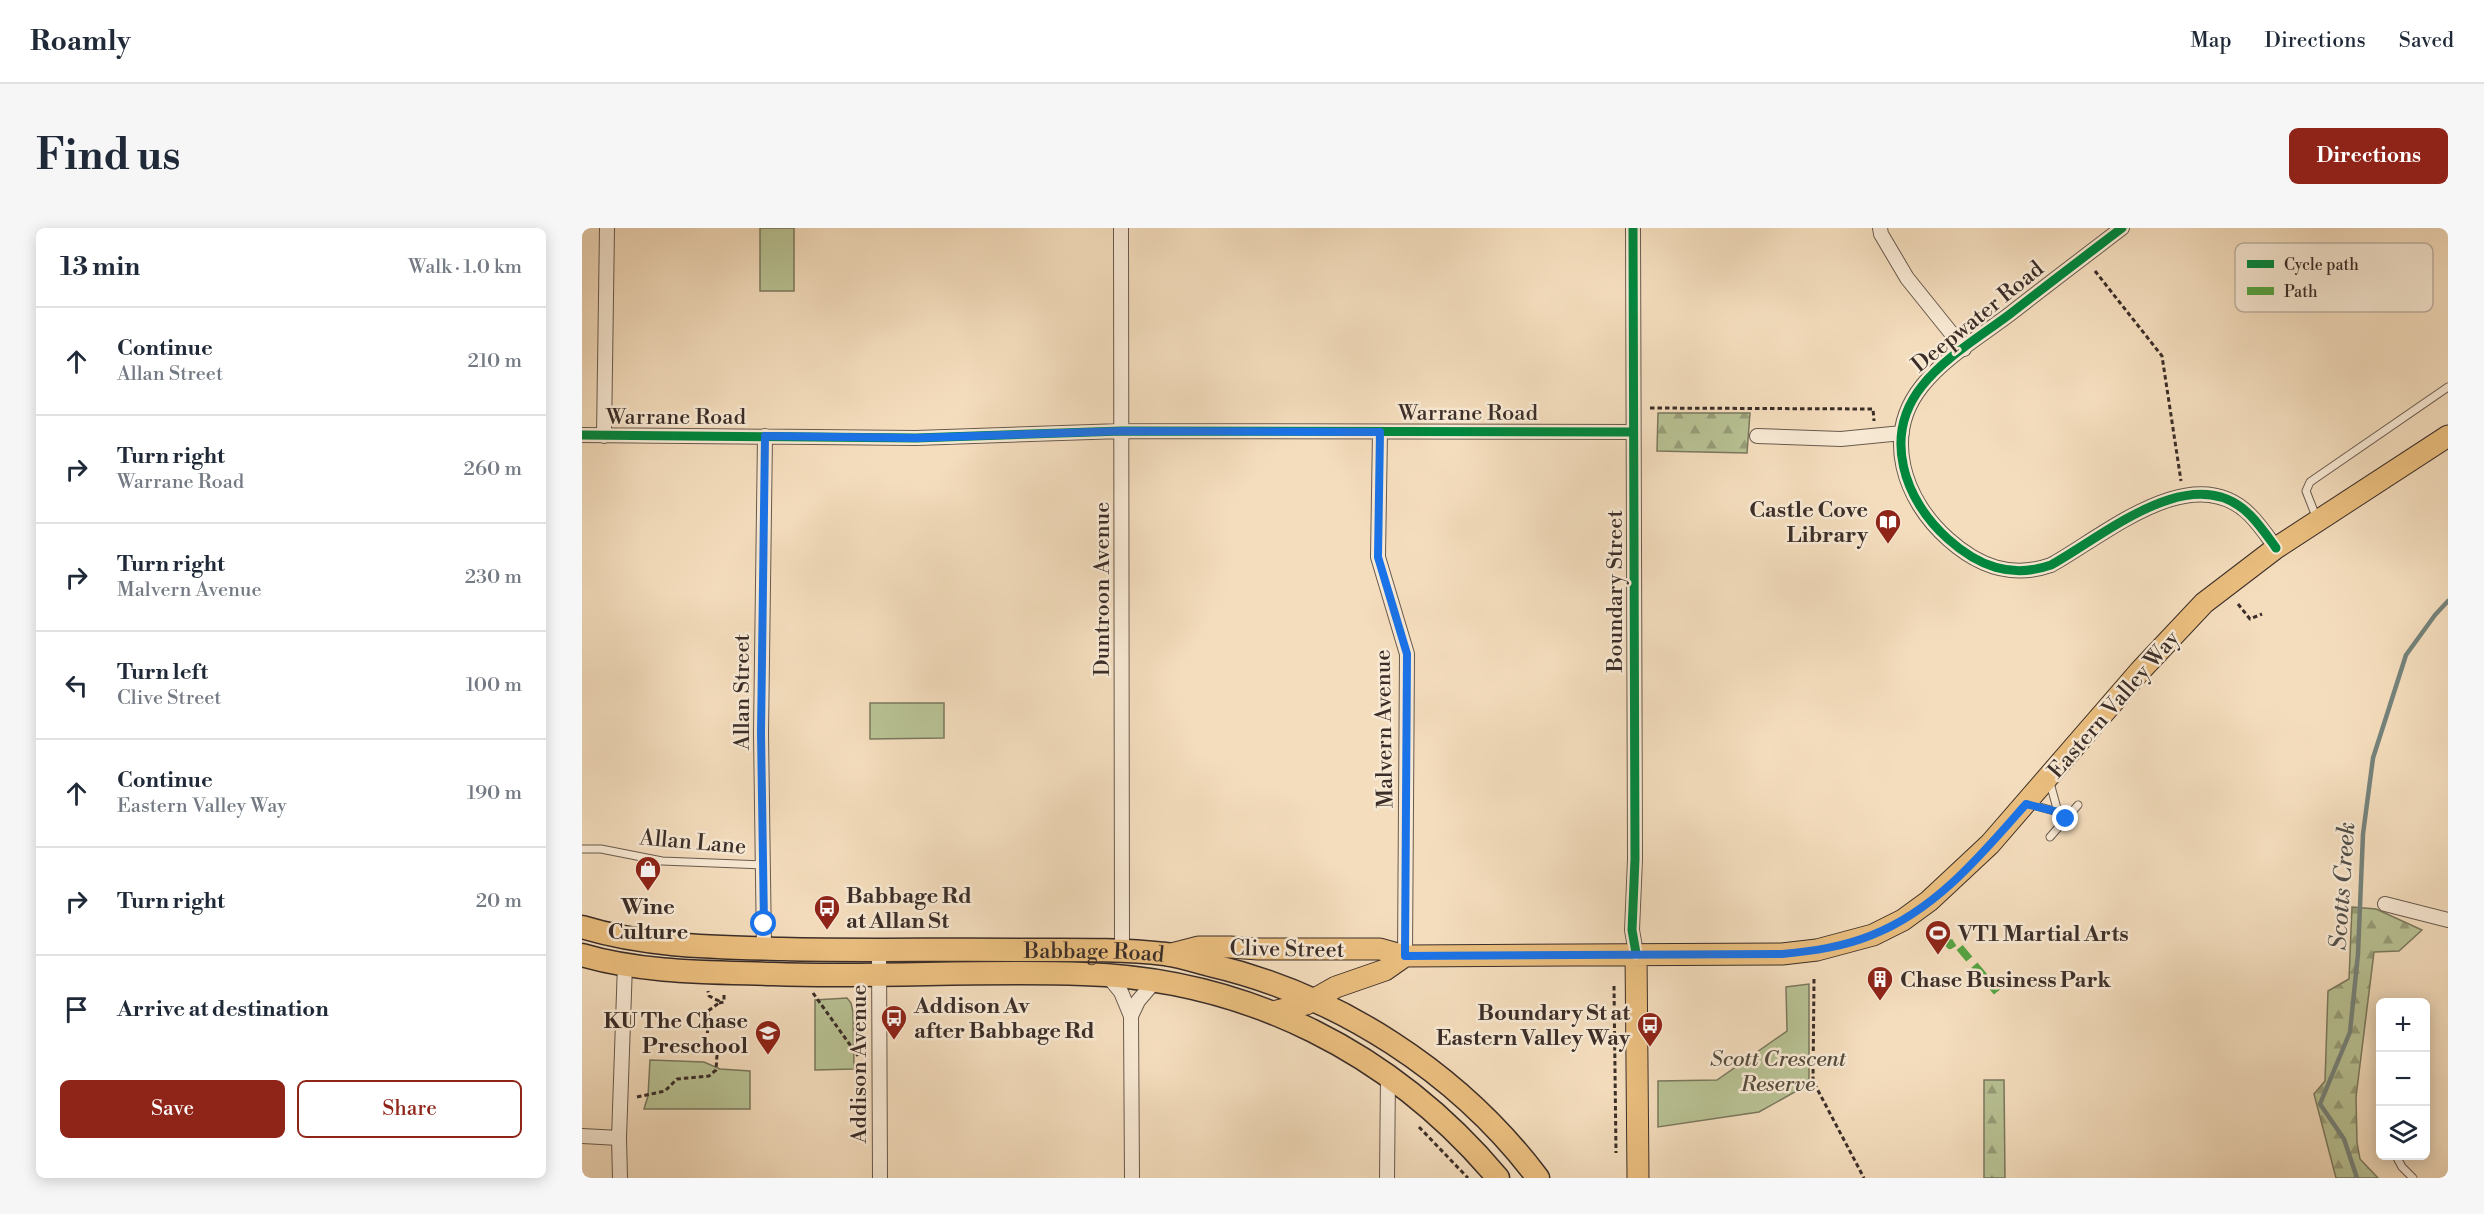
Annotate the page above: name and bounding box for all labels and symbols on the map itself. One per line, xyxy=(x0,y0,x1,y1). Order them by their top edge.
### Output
legend xyxy=(2235,243,2433,312)
street label: Deepwater Road xyxy=(1906,255,2050,379)
text: Cycle path xyxy=(2284,255,2359,275)
text: Path xyxy=(2284,282,2318,302)
street label: Warrane Road xyxy=(1397,400,1538,427)
street label: Warrane Road xyxy=(605,404,746,431)
place label: Castle Cove Library xyxy=(1749,497,1869,549)
street label: Duntroon Avenue xyxy=(1089,502,1116,676)
library icon: Castle Cove Library xyxy=(1873,507,1903,545)
street label: Boundary Street xyxy=(1602,510,1629,673)
street label: Eastern Valley Way xyxy=(2043,625,2186,784)
street label: Allan Street xyxy=(729,633,756,751)
street label: Malvern Avenue xyxy=(1370,649,1399,809)
route end xyxy=(2052,805,2078,831)
water label: Scotts Creek xyxy=(2324,821,2362,951)
street label: Allan Lane xyxy=(637,824,747,861)
shop icon: Wine Culture xyxy=(633,854,663,892)
place label: Babbage Rd at Allan St xyxy=(846,883,972,935)
bus stop icon: Babbage Rd at Allan St xyxy=(812,893,842,931)
place label: Wine Culture xyxy=(608,894,688,946)
route start xyxy=(750,910,776,936)
sports icon: VT1 Martial Arts xyxy=(1923,918,1953,956)
place label: VT1 Martial Arts xyxy=(1957,921,2129,948)
street label: Clive Street xyxy=(1229,935,1345,964)
street label: Babbage Road xyxy=(1023,938,1166,969)
building icon: Chase Business Park xyxy=(1865,964,1895,1002)
place label: Chase Business Park xyxy=(1900,967,2111,994)
street label: Addison Avenue xyxy=(846,984,873,1145)
place label: Addison Av after Babbage Rd xyxy=(913,993,1095,1045)
place label: Boundary St at Eastern Valley Way xyxy=(1436,1000,1631,1052)
bus stop icon: Addison Av after Babbage Rd xyxy=(879,1003,909,1041)
place label: KU The Chase Preschool xyxy=(604,1008,748,1060)
bus stop icon: Boundary St at Eastern Valley Way xyxy=(1635,1010,1665,1048)
school or university icon: KU The Chase Preschool xyxy=(753,1018,783,1056)
park label: Scott Crescent Reserve xyxy=(1710,1046,1847,1098)

